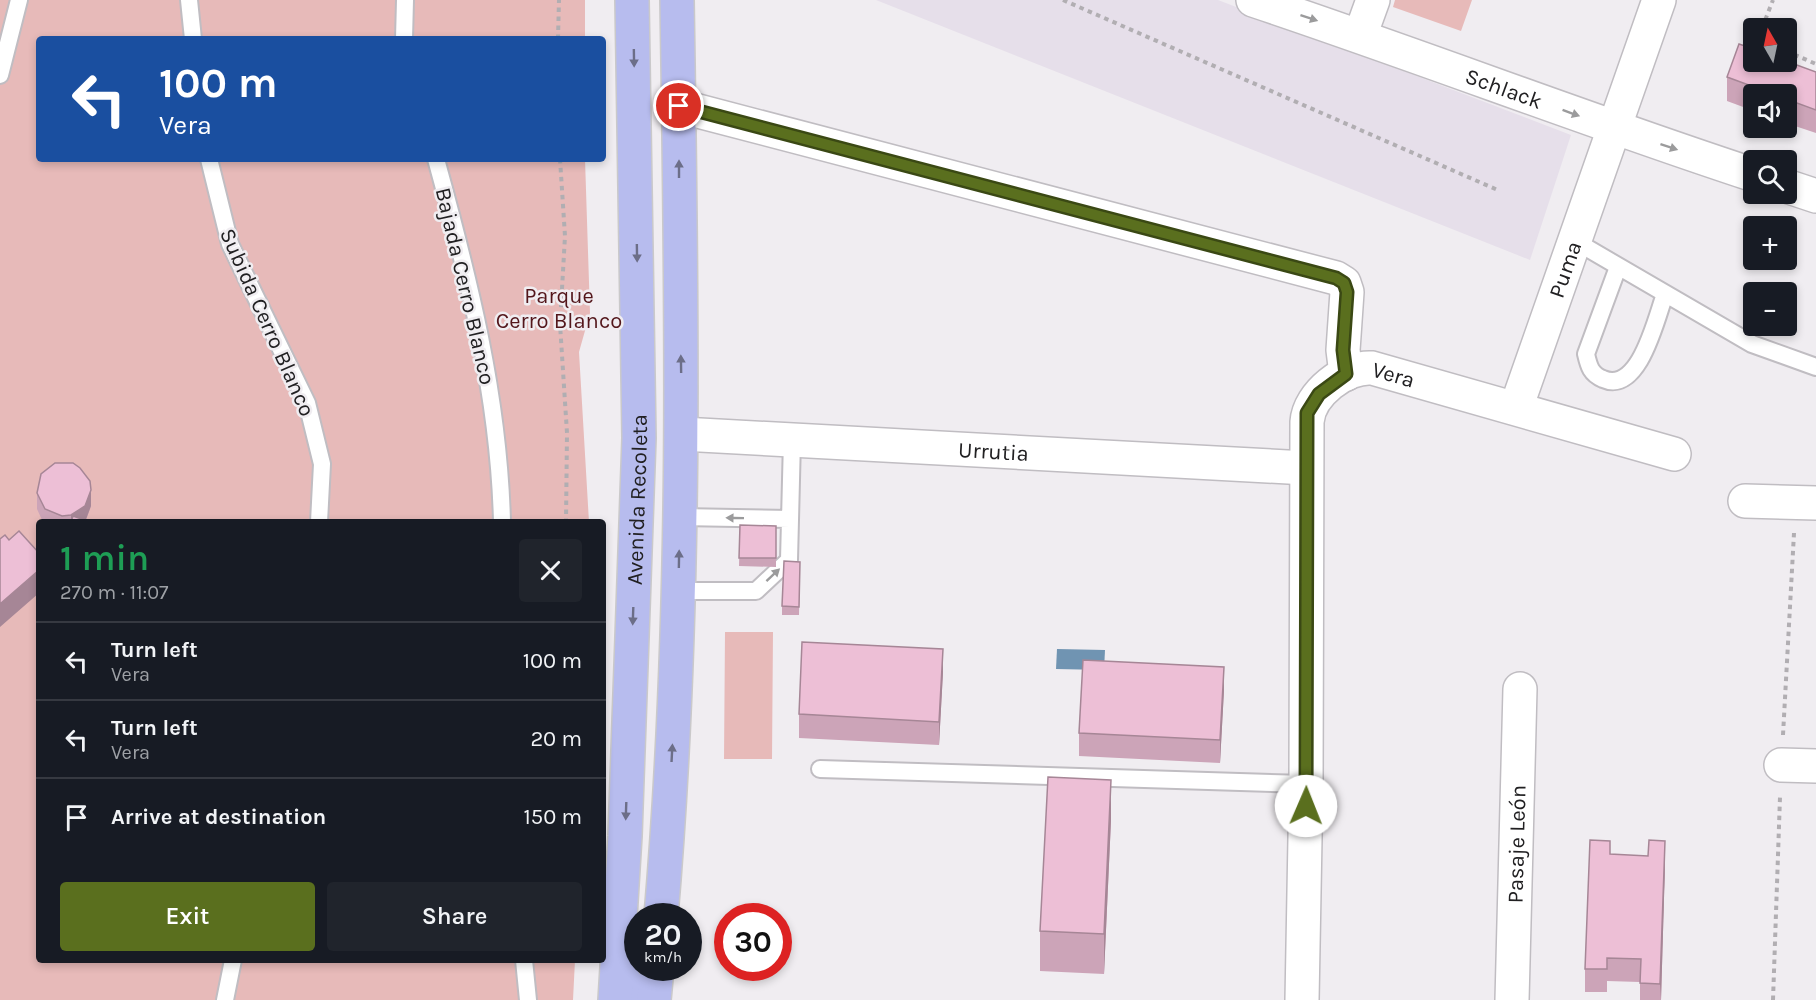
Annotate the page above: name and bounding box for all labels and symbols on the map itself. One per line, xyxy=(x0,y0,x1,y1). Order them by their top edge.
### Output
one-way arrow xyxy=(1300,14,1318,24)
north arrow xyxy=(1743,18,1797,72)
one-way arrow xyxy=(629,49,638,68)
street label: Schlack xyxy=(1462,63,1546,115)
pin xyxy=(653,80,704,131)
one-way arrow xyxy=(1562,109,1580,119)
one-way arrow xyxy=(1660,143,1678,153)
one-way arrow xyxy=(674,159,684,178)
street label: Bajada Cerro Blanco xyxy=(430,185,500,387)
street label: Subida Cerro Blanco xyxy=(214,224,320,420)
street label: Puma xyxy=(1544,238,1587,301)
one-way arrow xyxy=(632,244,641,263)
park label: Parque Cerro Blanco xyxy=(496,283,622,334)
one-way arrow xyxy=(676,354,686,373)
street label: Vera xyxy=(1369,357,1418,394)
street label: Avenida Recoleta xyxy=(622,414,653,585)
street label: Urrutia xyxy=(958,437,1029,467)
one-way arrow xyxy=(725,513,744,523)
one-way arrow xyxy=(675,549,684,568)
one-way arrow xyxy=(765,569,780,582)
one-way arrow xyxy=(629,607,638,626)
one-way arrow xyxy=(668,744,677,763)
position arrow xyxy=(1274,774,1338,838)
street label: Pasaje León xyxy=(1502,785,1532,904)
one-way arrow xyxy=(622,802,631,821)
speed limit sign: 30 xyxy=(714,903,792,981)

